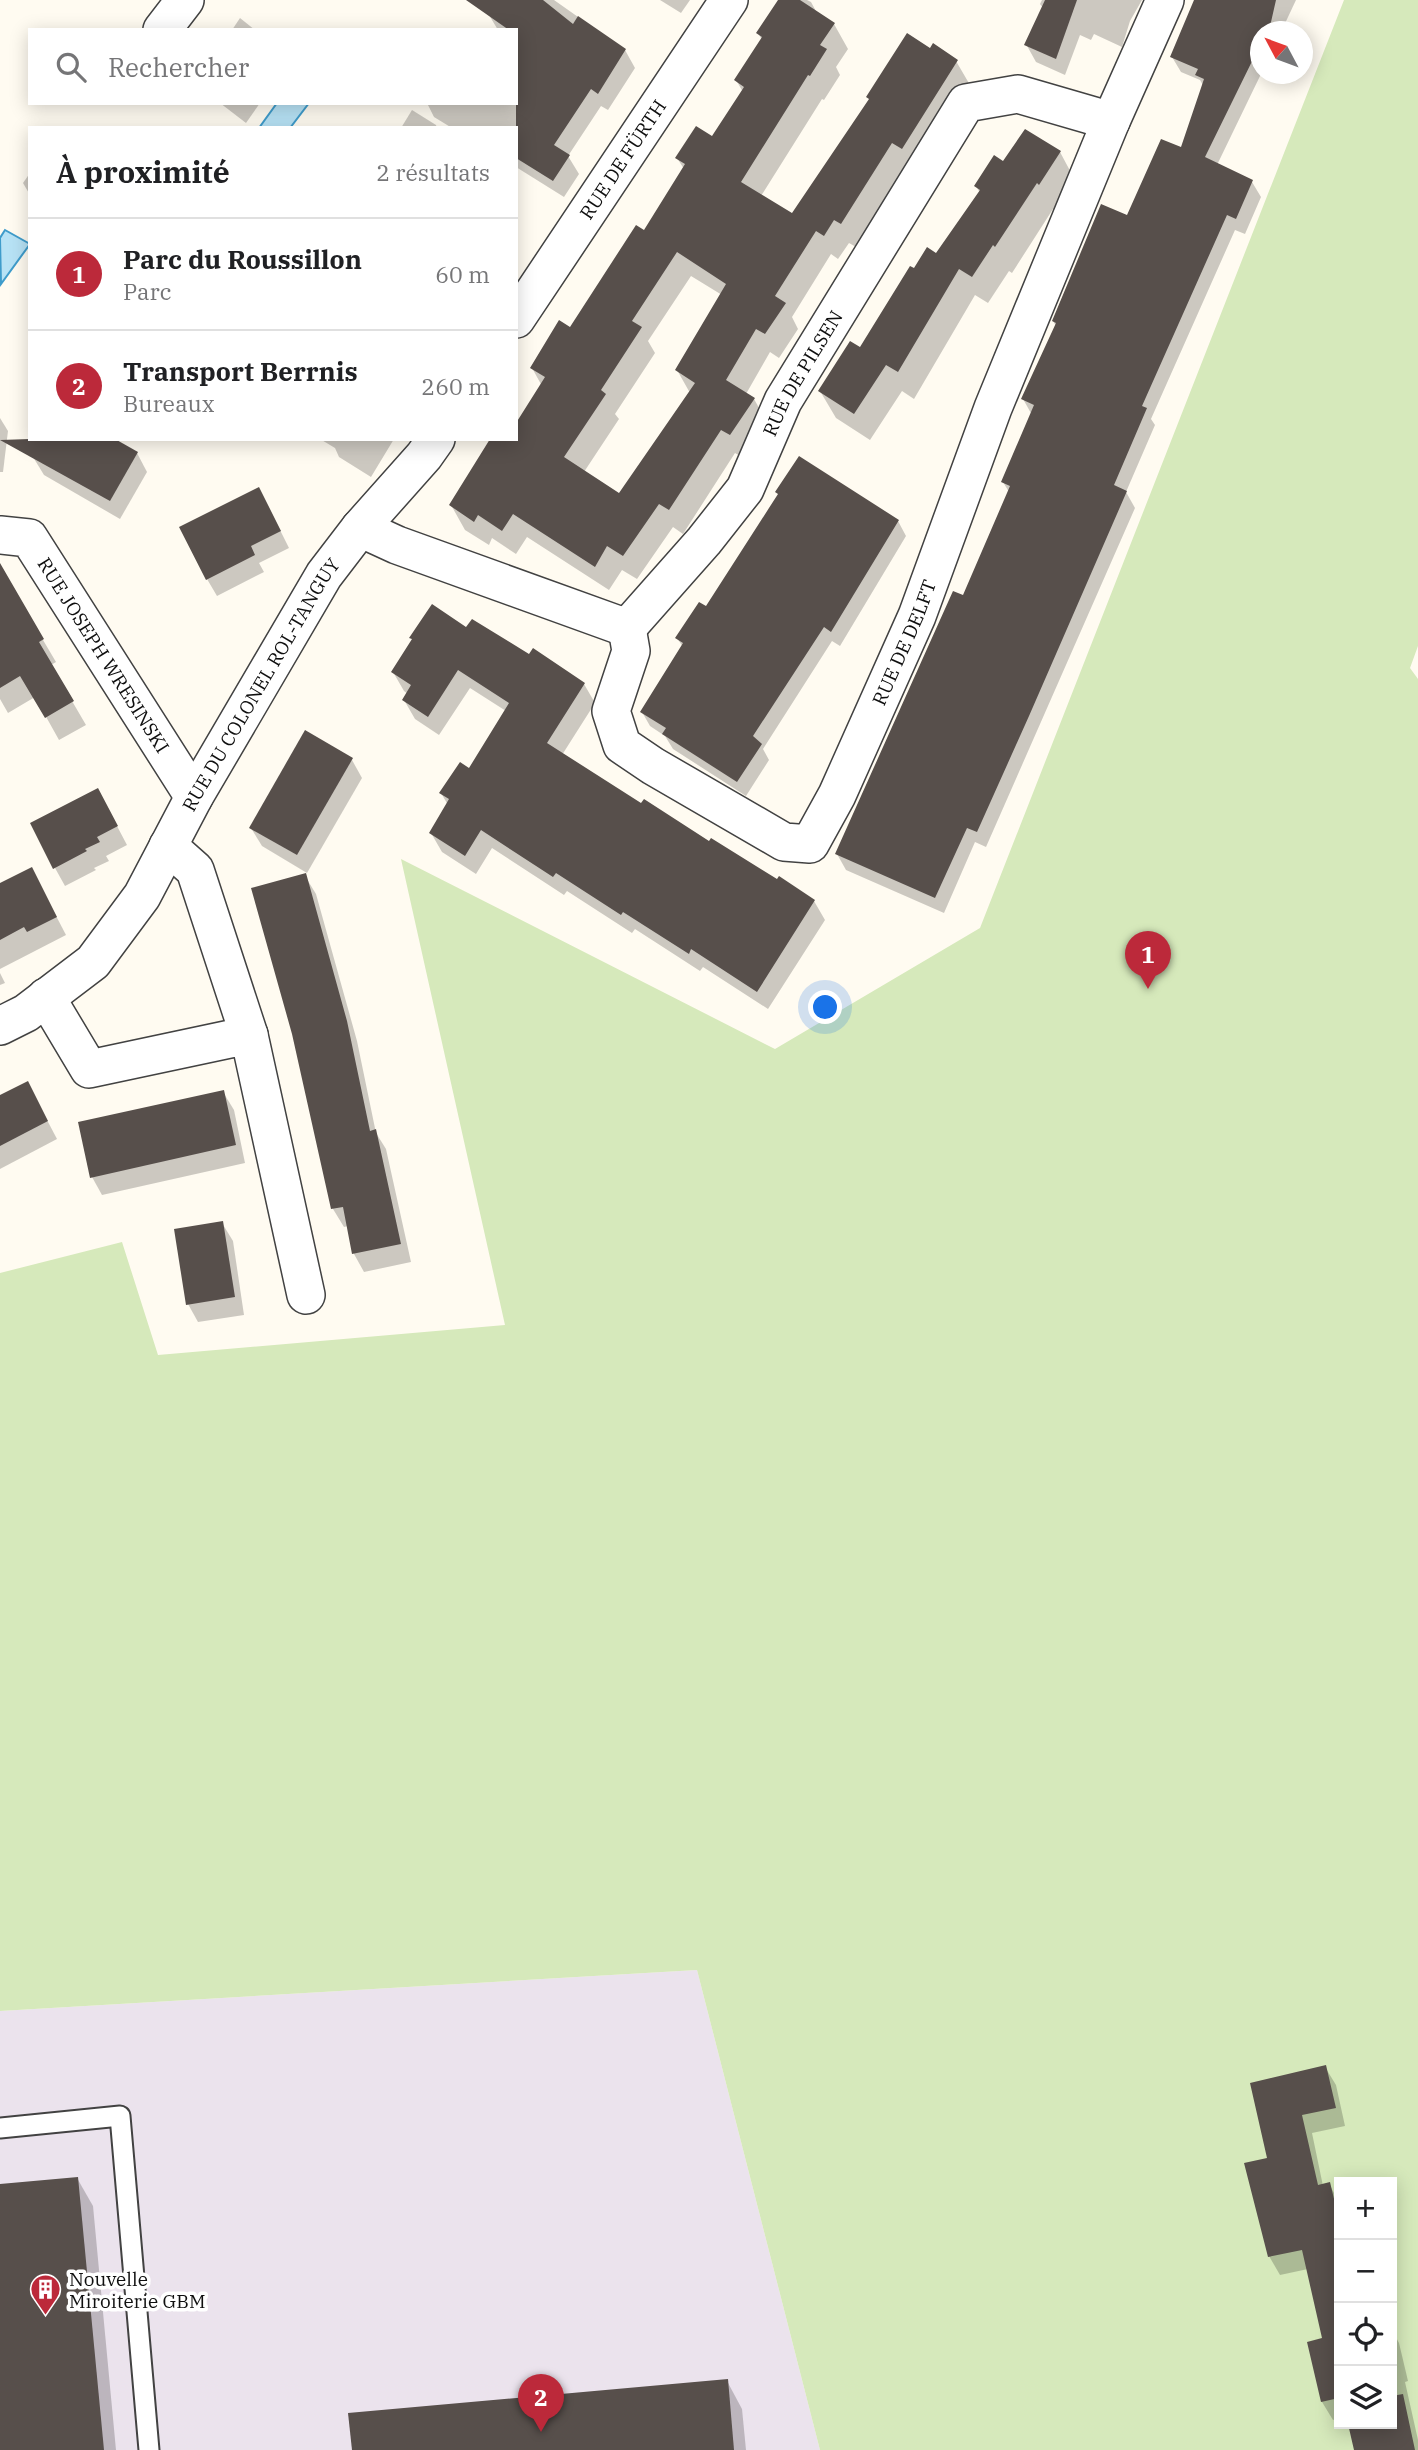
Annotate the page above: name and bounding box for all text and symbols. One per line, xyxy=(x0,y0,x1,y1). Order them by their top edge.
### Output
north arrow xyxy=(1250,21,1313,84)
search box xyxy=(28,28,518,105)
icon: search xyxy=(52,48,90,86)
text: Rechercher xyxy=(108,50,249,84)
street label: RUE DE FÜRTH xyxy=(574,95,671,224)
text: À proximité xyxy=(56,152,230,191)
text: 2 résultats xyxy=(376,157,490,187)
text: Parc du Roussillon xyxy=(123,242,362,276)
text: 1 xyxy=(72,259,86,289)
text: 60 m xyxy=(435,259,490,289)
text: Parc xyxy=(123,276,172,306)
street label: RUE DE PILSEN xyxy=(757,306,848,440)
text: Transport Berrnis xyxy=(123,354,358,388)
text: 2 xyxy=(72,371,86,401)
text: 260 m xyxy=(421,371,490,401)
text: Bureaux xyxy=(123,388,215,418)
street label: RUE JOSEPH WRESINSKI xyxy=(32,553,175,757)
street label: RUE DU COLONEL ROL-TANGUY xyxy=(177,553,345,815)
street label: RUE DE DELFT xyxy=(867,576,941,709)
pin: 1 xyxy=(1125,931,1171,989)
your location xyxy=(808,990,842,1024)
map controls xyxy=(1334,2177,1397,2429)
button: + xyxy=(1334,2177,1397,2240)
button: − xyxy=(1334,2240,1397,2303)
place label: Nouvelle Miroiterie GBM xyxy=(69,2267,206,2313)
building icon: Nouvelle Miroiterie GBM xyxy=(29,2273,63,2317)
button: locate xyxy=(1334,2303,1397,2366)
button: layers xyxy=(1334,2366,1397,2429)
pin: 2 xyxy=(518,2374,564,2432)

